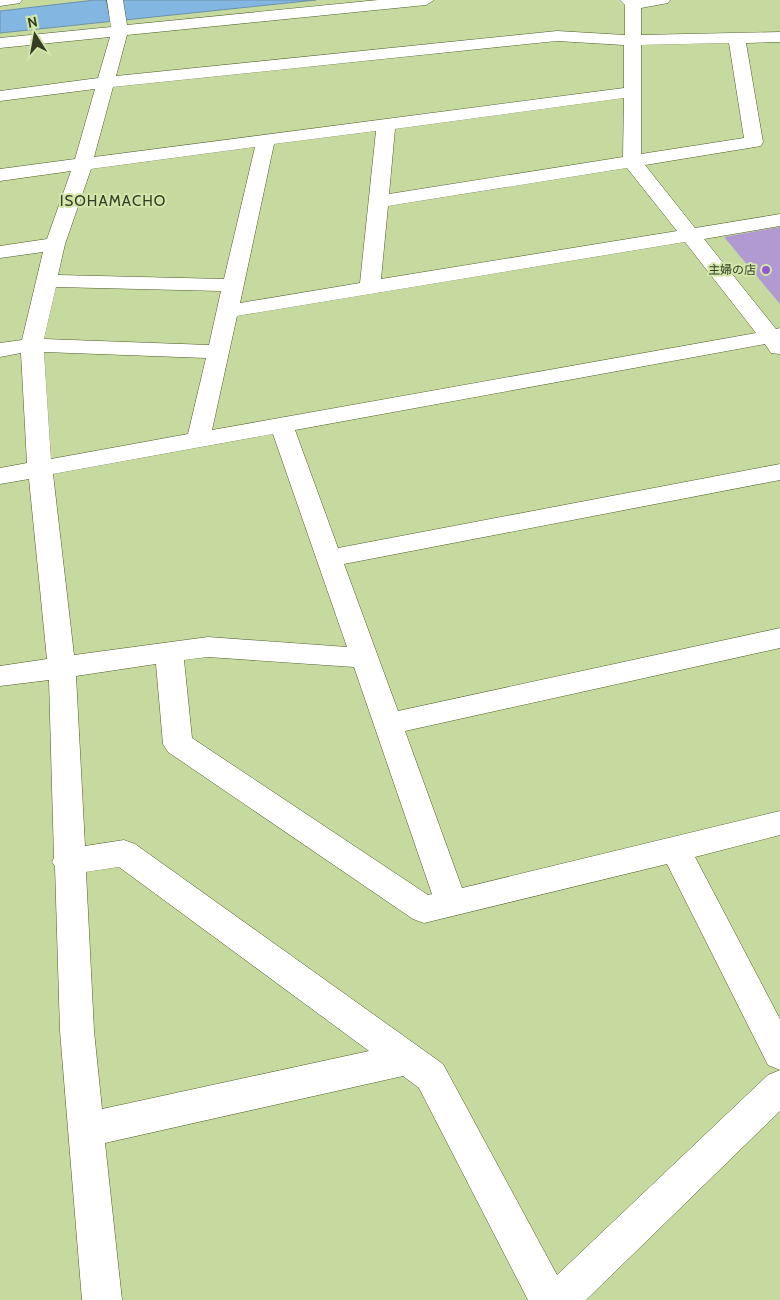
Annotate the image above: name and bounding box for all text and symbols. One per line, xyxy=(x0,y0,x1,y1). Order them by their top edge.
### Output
north arrow xyxy=(10,10,60,60)
text: N xyxy=(26,12,39,32)
district label: ISOHAMACHO xyxy=(60,192,166,210)
place label: 主婦の店 xyxy=(708,262,756,277)
marker: 主婦の店 xyxy=(760,264,772,276)

